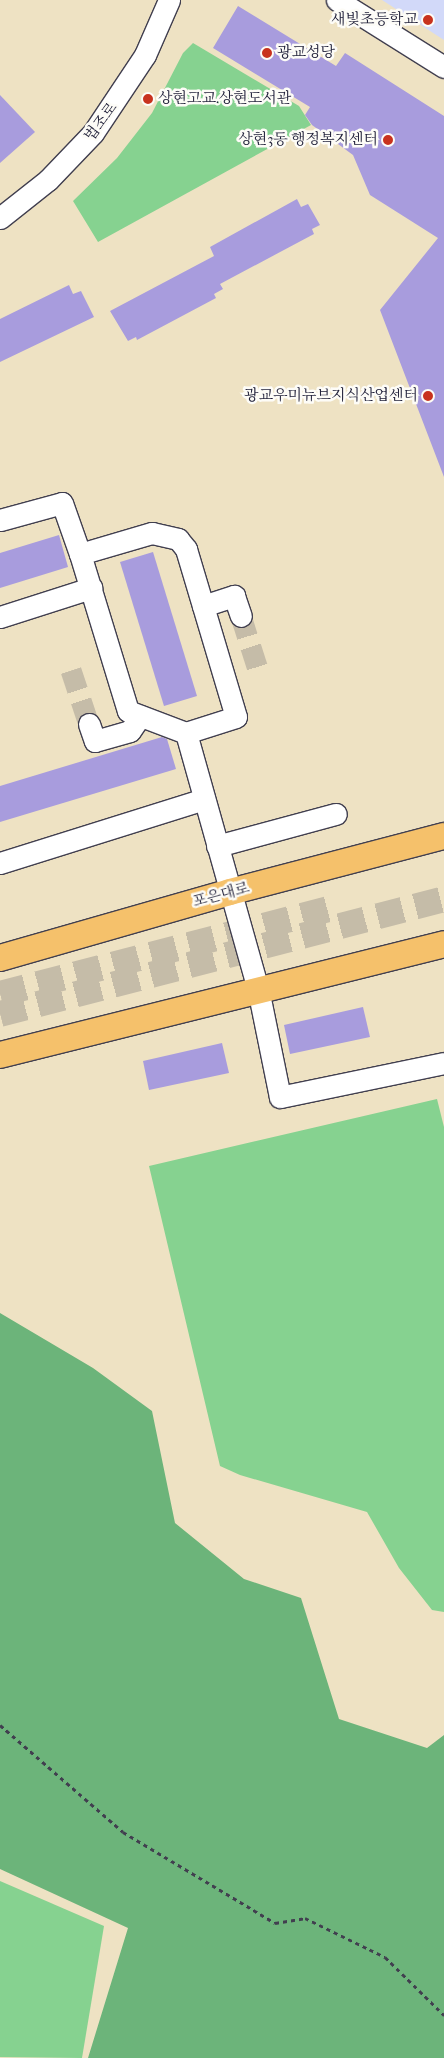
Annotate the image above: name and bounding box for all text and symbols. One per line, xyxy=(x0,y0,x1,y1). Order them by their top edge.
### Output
place label: 새빛초등학교 xyxy=(331,11,418,29)
marker: 새빛초등학교 xyxy=(422,14,434,26)
place label: 광교성당 xyxy=(277,44,335,62)
marker: 광교성당 xyxy=(261,47,273,59)
place label: 상현고교.상현도서관 xyxy=(158,90,291,108)
marker: 상현고교.상현도서관 xyxy=(142,93,154,105)
street label: 법조로 xyxy=(81,99,121,145)
place label: 상현3동 행정복지센터 xyxy=(238,131,378,149)
marker: 상현3동 행정복지센터 xyxy=(382,134,394,146)
place label: 광교우미뉴브지식산업센터 xyxy=(244,387,418,405)
marker: 광교우미뉴브지식산업센터 xyxy=(422,390,434,402)
street label: 포은대로 xyxy=(191,879,251,911)

